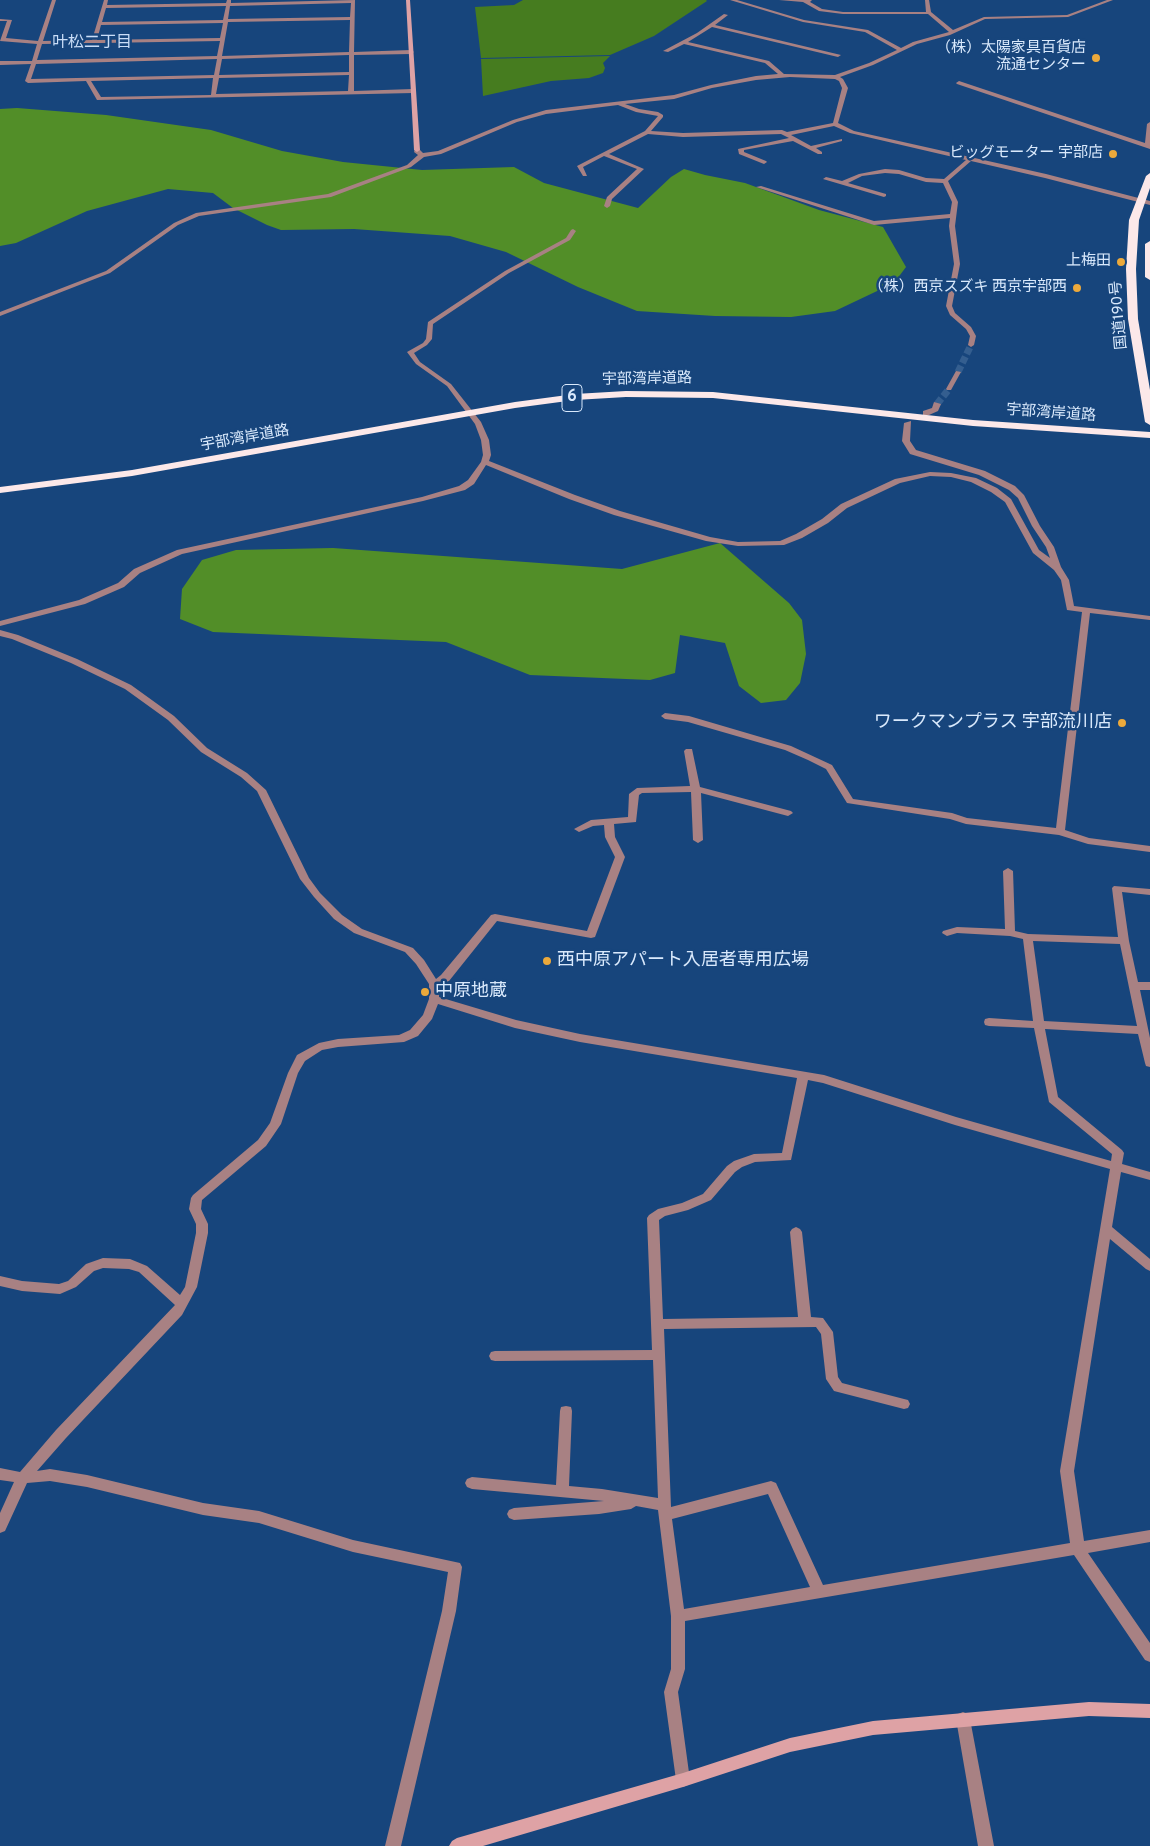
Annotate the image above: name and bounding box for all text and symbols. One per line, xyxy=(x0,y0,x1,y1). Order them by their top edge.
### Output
district label: 叶松二丁目 xyxy=(52,34,132,54)
place label: （株）太陽家具百貨店 流通センター xyxy=(936,40,1086,75)
marker: （株）太陽家具百貨店 流通センター xyxy=(1090,52,1102,64)
place label: ビッグモーター 宇部店 xyxy=(949,145,1103,163)
marker: ビッグモーター 宇部店 xyxy=(1107,148,1119,160)
place label: 上梅田 xyxy=(1066,253,1111,271)
marker: 上梅田 xyxy=(1115,256,1127,268)
place label: （株）西京スズキ 西京宇部西 xyxy=(868,279,1067,297)
street label: 国道190号 xyxy=(1108,280,1132,350)
marker: （株）西京スズキ 西京宇部西 xyxy=(1071,282,1083,294)
street label: 宇部湾岸道路 xyxy=(602,370,692,390)
road number: 6 xyxy=(562,384,582,412)
street label: 宇部湾岸道路 xyxy=(1005,402,1097,426)
street label: 宇部湾岸道路 xyxy=(199,422,291,456)
place label: ワークマンプラス 宇部流川店 xyxy=(874,712,1112,734)
marker: ワークマンプラス 宇部流川店 xyxy=(1116,717,1128,729)
place label: 西中原アパート入居者専用広場 xyxy=(557,950,809,972)
marker: 西中原アパート入居者専用広場 xyxy=(541,955,553,967)
place label: 中原地蔵 xyxy=(435,981,507,1003)
marker: 中原地蔵 xyxy=(419,986,431,998)

